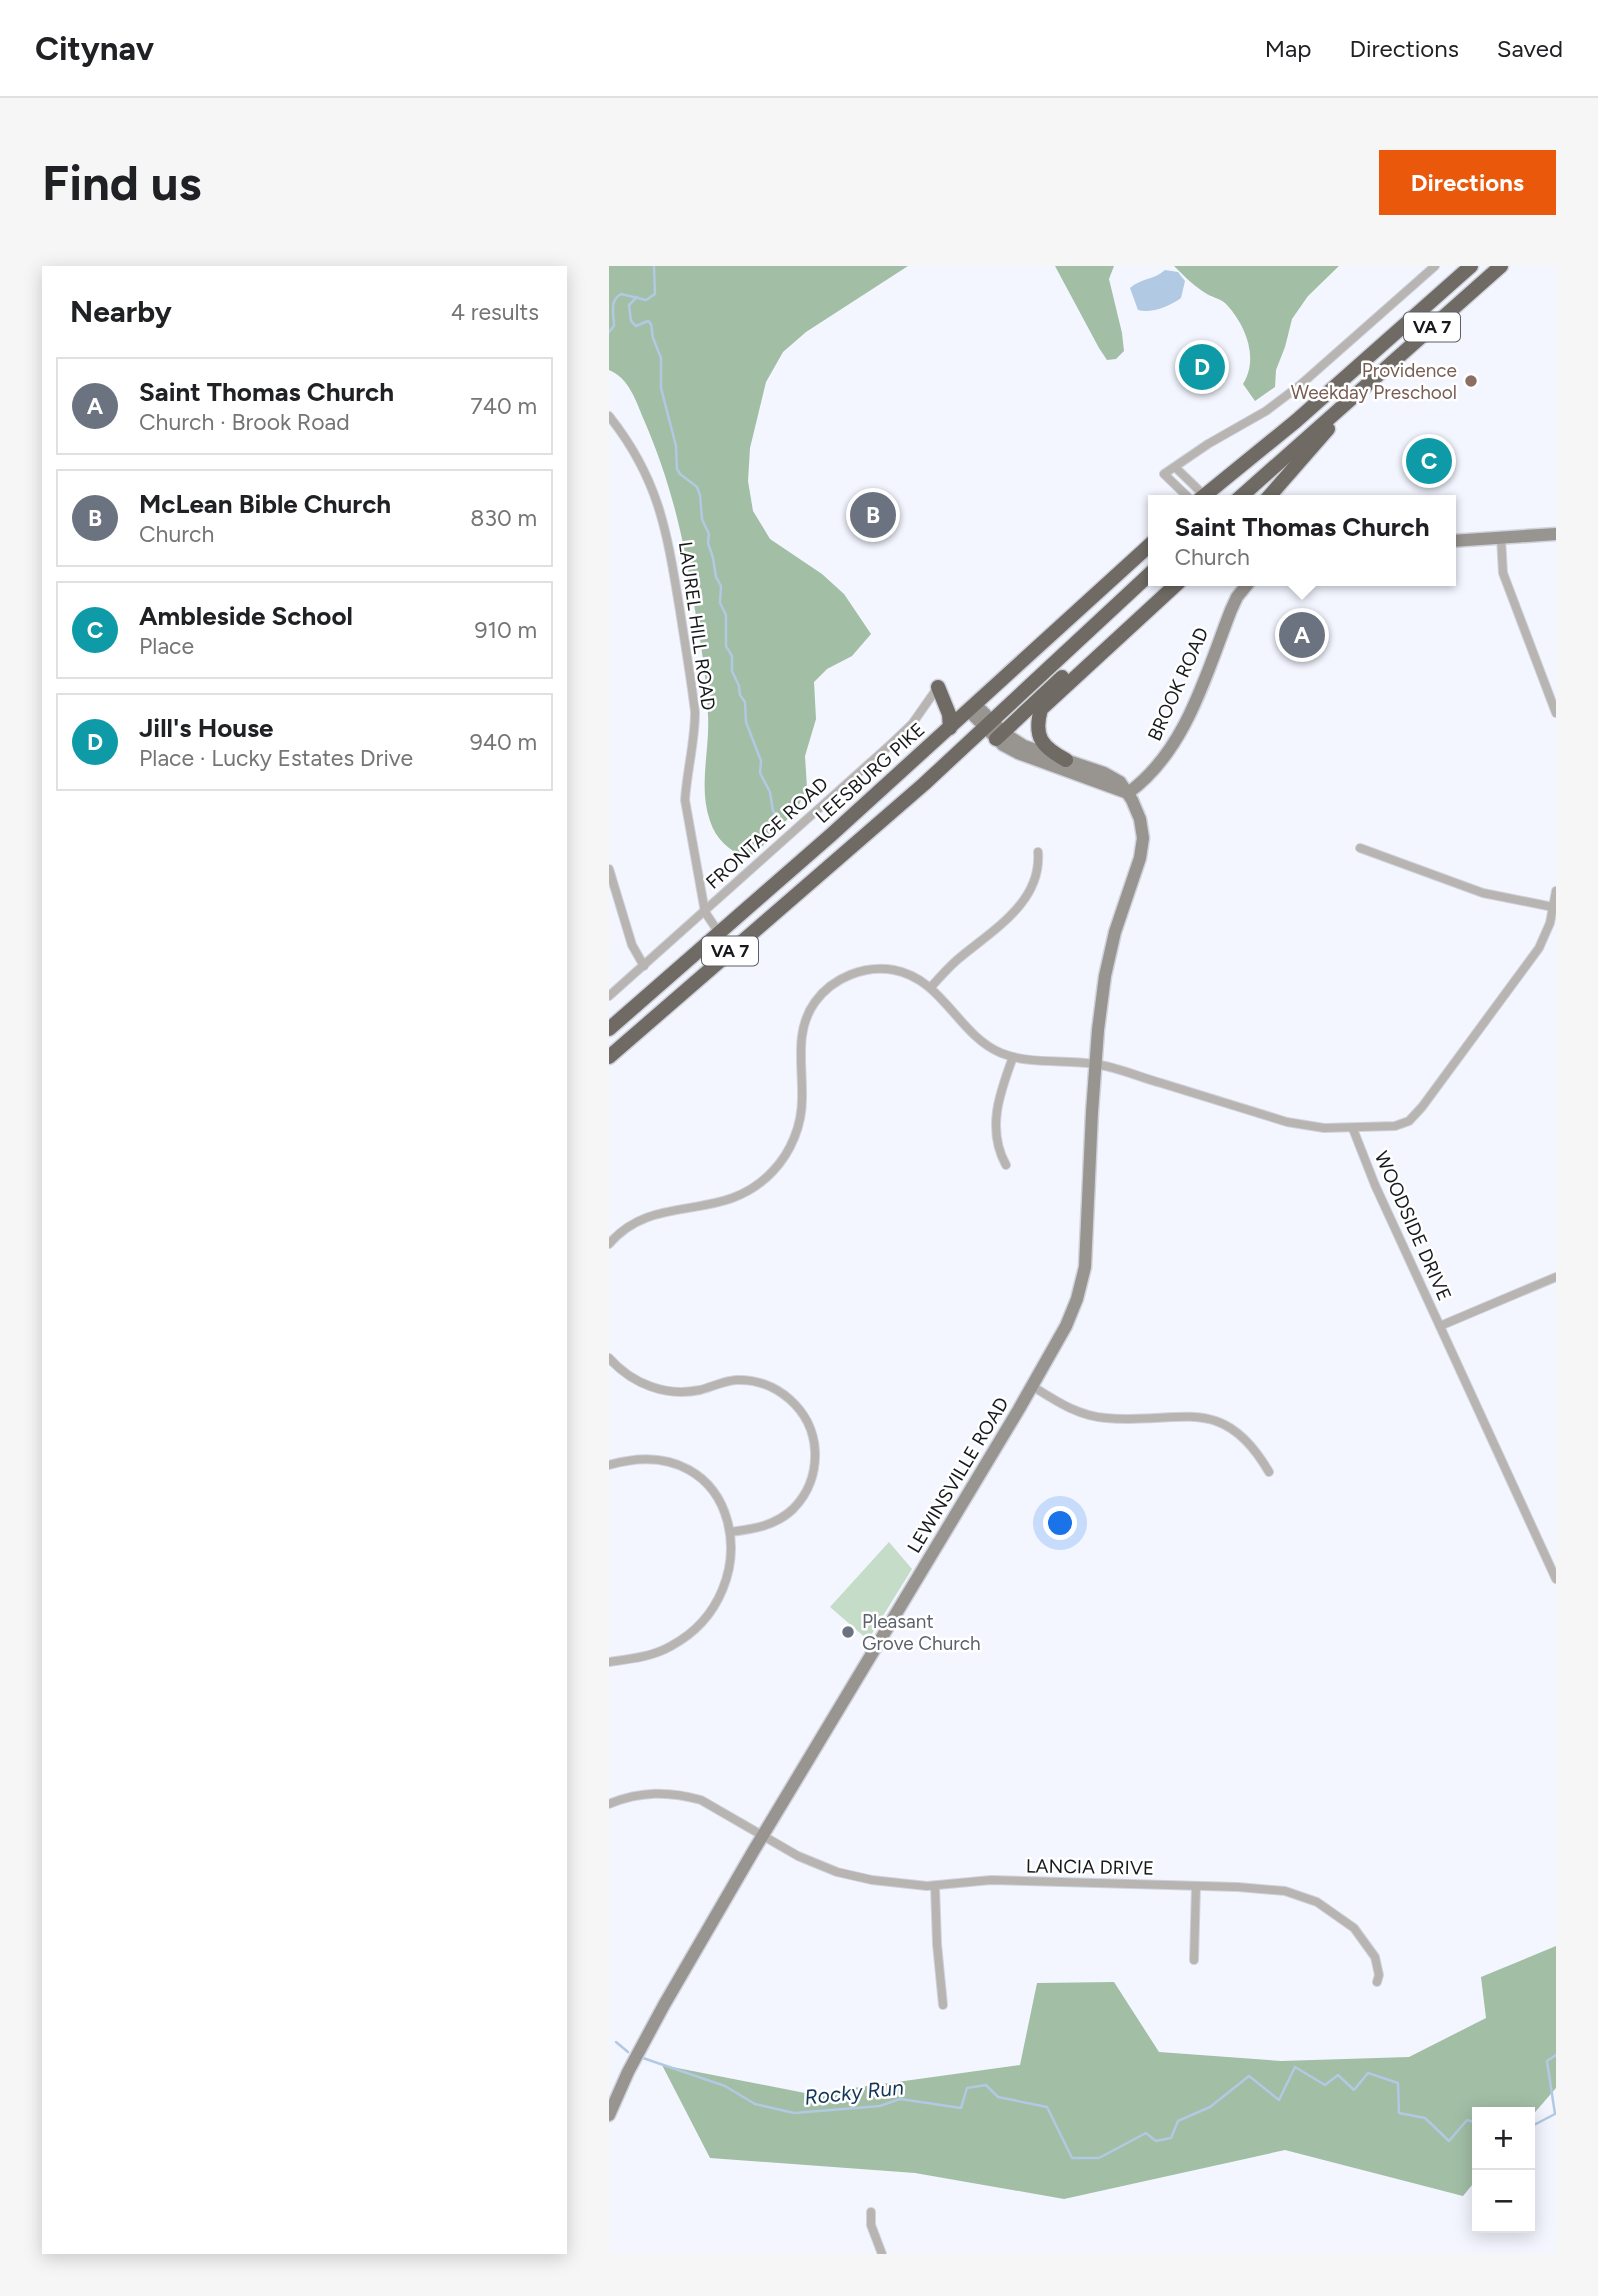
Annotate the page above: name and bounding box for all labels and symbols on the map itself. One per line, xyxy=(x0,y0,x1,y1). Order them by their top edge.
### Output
road number: VA 7 xyxy=(1404,312,1460,342)
pin: D xyxy=(1179,341,1225,393)
place label: Providence Weekday Preschool xyxy=(1291,359,1457,404)
marker: Providence Weekday Preschool xyxy=(1463,373,1479,389)
pin: C xyxy=(1406,435,1452,487)
pin: B xyxy=(850,489,896,541)
street label: LAUREL HILL ROAD xyxy=(674,540,720,712)
pin: A xyxy=(1279,609,1325,661)
street label: BROOK ROAD xyxy=(1143,624,1213,744)
street label: LEESBURG PIKE xyxy=(811,718,929,828)
street label: FRONTAGE ROAD xyxy=(701,772,833,894)
road number: VA 7 xyxy=(702,936,758,966)
street label: WOODSIDE DRIVE xyxy=(1370,1148,1456,1304)
street label: LEWINSVILLE ROAD xyxy=(902,1393,1014,1557)
your location xyxy=(1043,1506,1077,1540)
place label: Pleasant Grove Church xyxy=(862,1610,981,1655)
marker: Pleasant Grove Church xyxy=(840,1624,856,1640)
street label: LANCIA DRIVE xyxy=(1026,1854,1154,1880)
water label: Rocky Run xyxy=(803,2074,905,2110)

